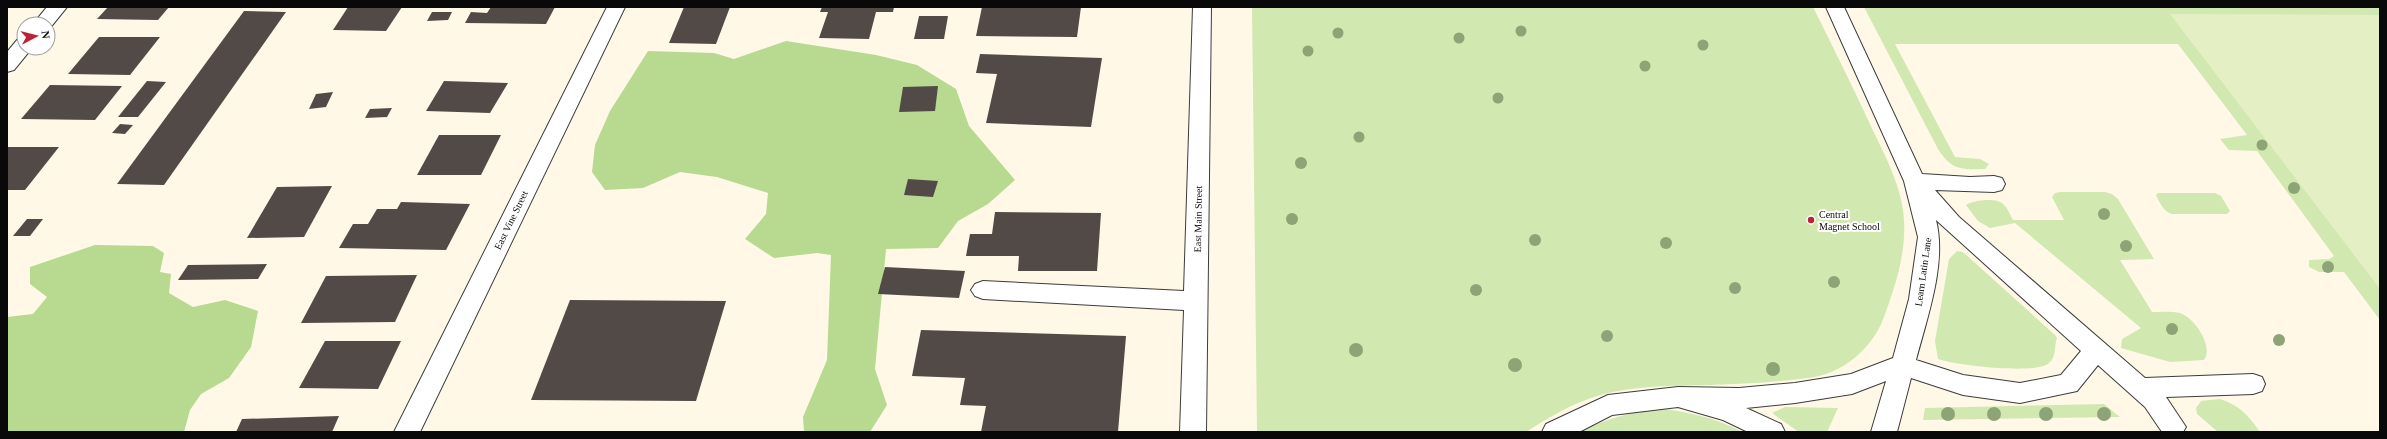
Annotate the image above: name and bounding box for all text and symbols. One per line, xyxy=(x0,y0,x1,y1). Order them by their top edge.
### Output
north arrow xyxy=(16,16,56,56)
text: N xyxy=(39,30,52,40)
street label: East Main Street xyxy=(1192,185,1204,252)
street label: East Vine Street xyxy=(492,189,530,251)
place label: Central Magnet School xyxy=(1819,209,1880,232)
marker: Central Magnet School xyxy=(1806,215,1816,225)
street label: Learn Latin Lane xyxy=(1913,236,1933,307)

